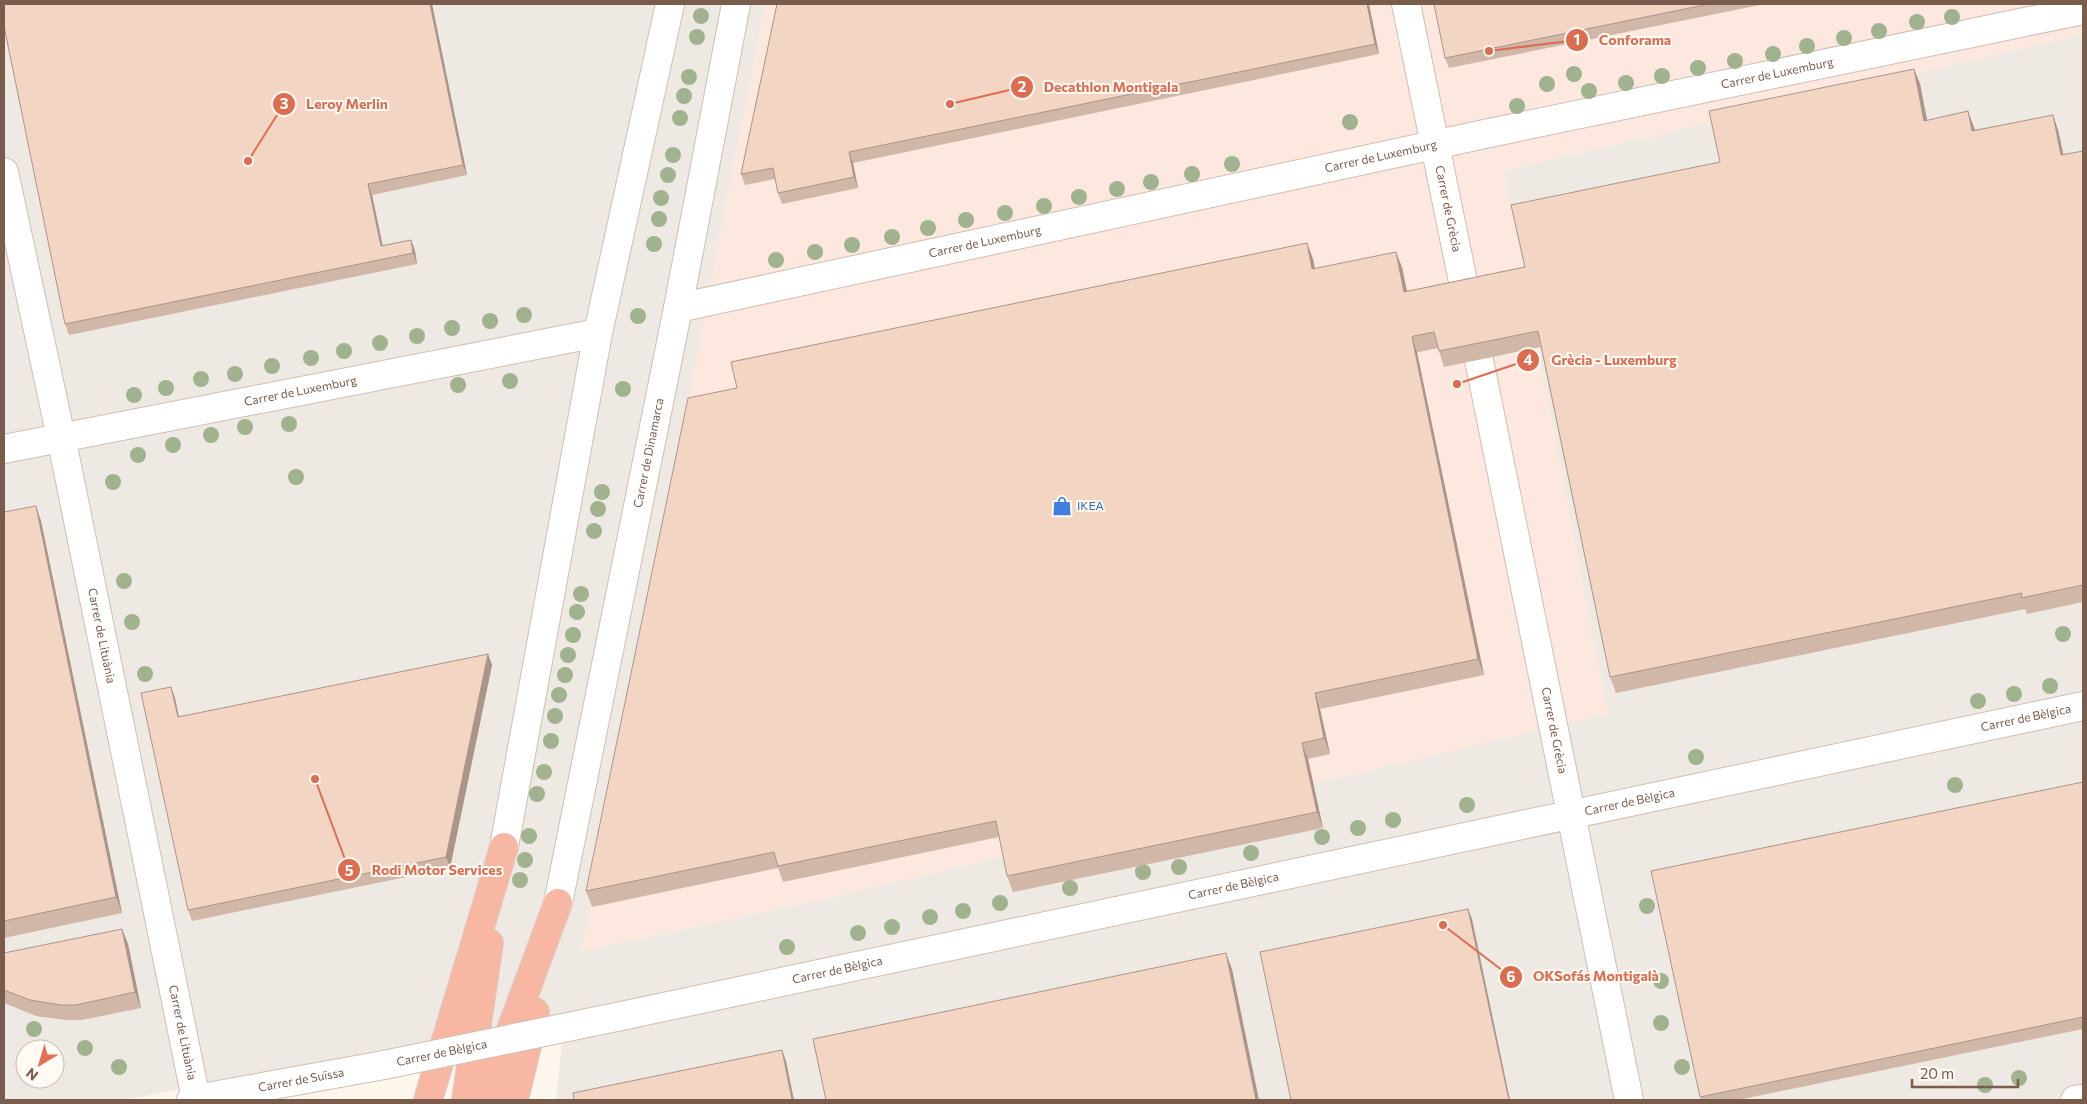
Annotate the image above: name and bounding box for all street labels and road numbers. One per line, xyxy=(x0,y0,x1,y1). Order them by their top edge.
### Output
street label: Carrer de Luxemburg xyxy=(1719,54,1835,91)
street label: Carrer de Luxemburg xyxy=(1323,136,1439,174)
street label: Carrer de Grècia xyxy=(1433,164,1465,253)
street label: Carrer de Luxemburg xyxy=(927,222,1043,260)
street label: Carrer de Luxemburg xyxy=(243,372,358,408)
street label: Carrer de Dinamarca xyxy=(630,397,666,509)
street label: Carrer de Lituània xyxy=(86,587,119,685)
street label: Carrer de Grècia xyxy=(1539,686,1571,775)
street label: Carrer de Bèlgica xyxy=(1979,701,2072,734)
street label: Carrer de Bèlgica xyxy=(1583,785,1676,818)
street label: Carrer de Bèlgica xyxy=(1187,869,1280,902)
street label: Carrer de Bèlgica xyxy=(791,953,884,986)
street label: Carrer de Lituània xyxy=(167,984,200,1081)
street label: Carrer de Bèlgica xyxy=(395,1036,488,1068)
street label: Carrer de Suïssa xyxy=(257,1064,345,1094)

